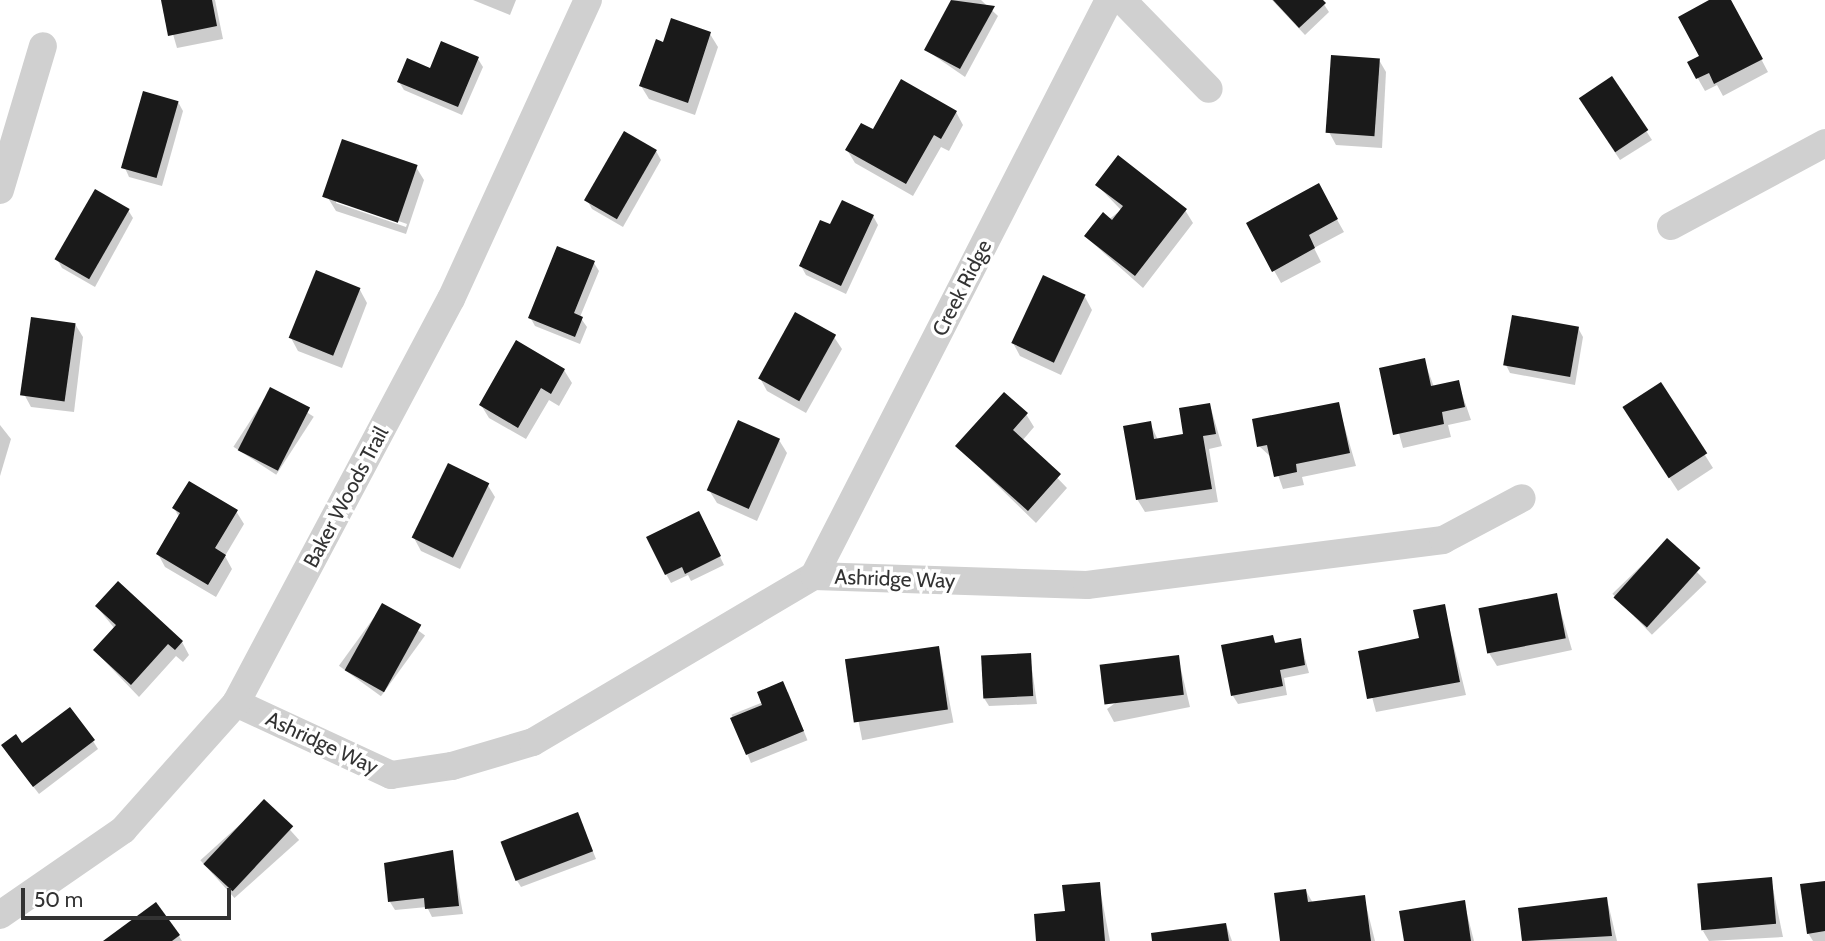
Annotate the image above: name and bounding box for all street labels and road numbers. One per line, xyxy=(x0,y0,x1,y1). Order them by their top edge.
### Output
street label: Creek Ridge xyxy=(927,236,997,340)
street label: Baker Woods Trail xyxy=(298,422,394,572)
street label: Ashridge Way xyxy=(834,564,956,594)
street label: Ashridge Way xyxy=(262,706,382,780)

